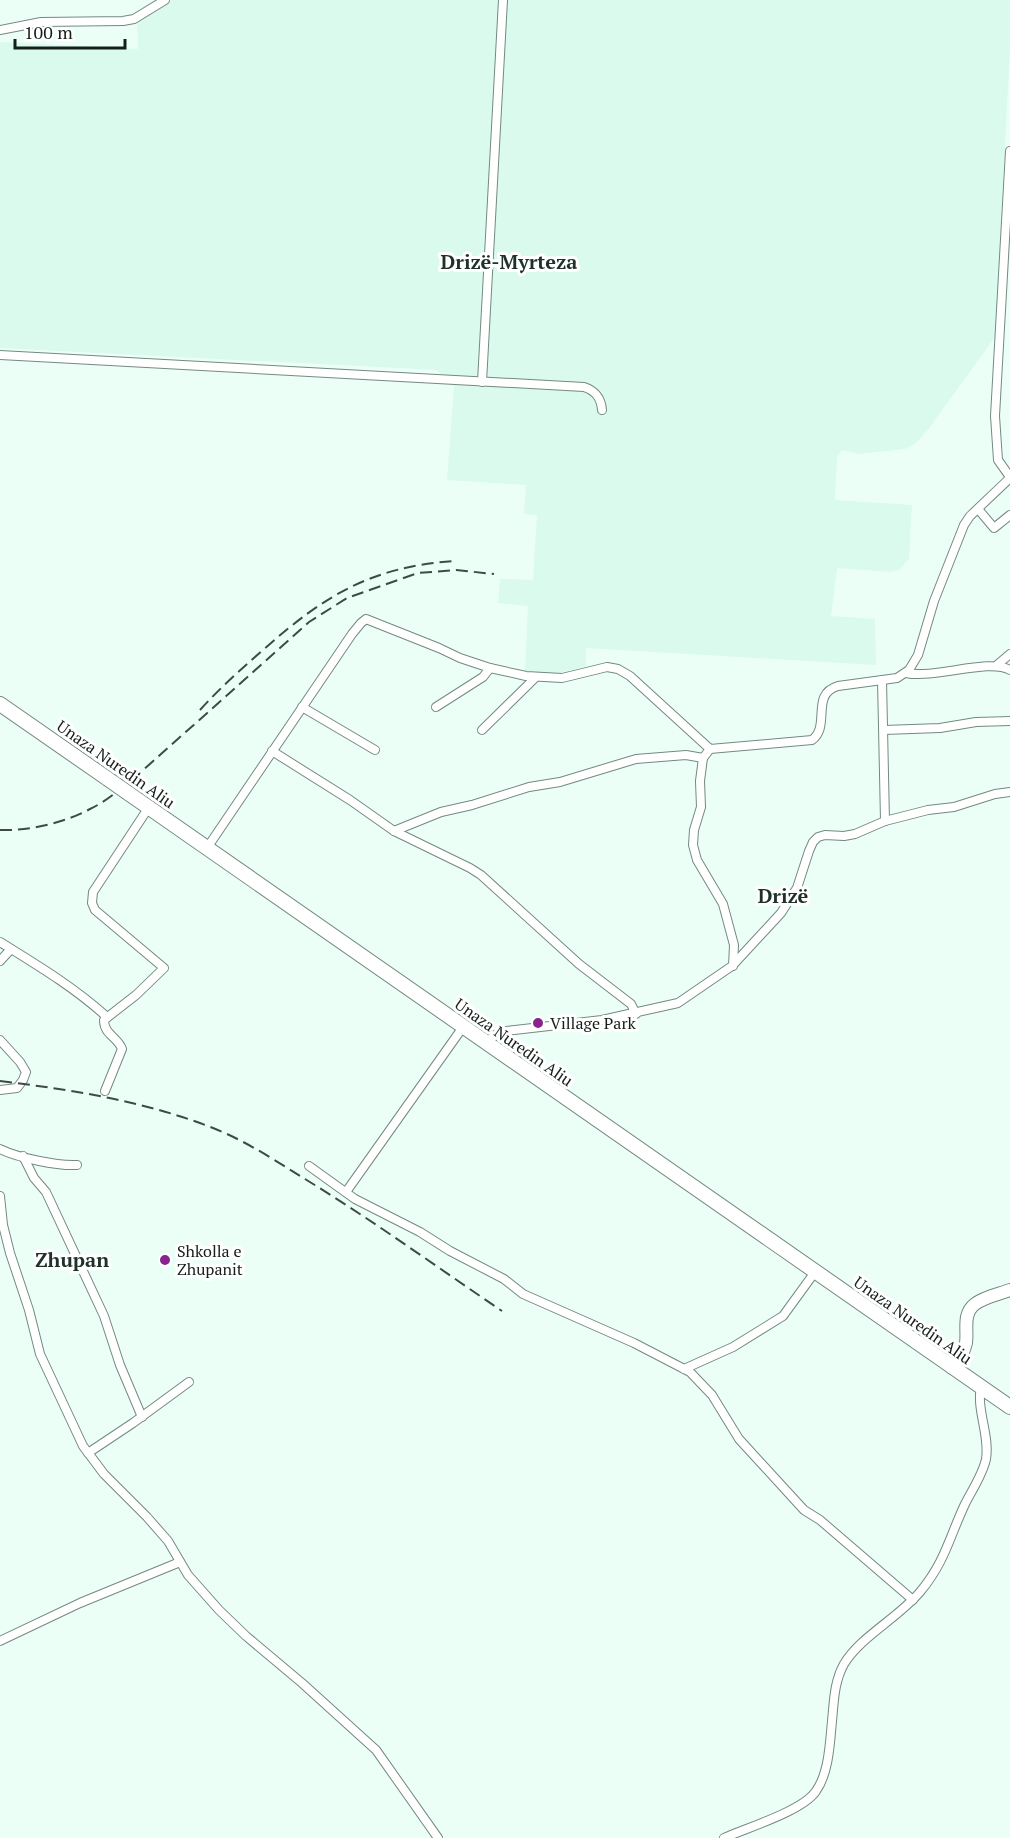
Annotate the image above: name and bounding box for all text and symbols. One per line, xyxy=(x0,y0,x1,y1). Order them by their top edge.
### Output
scale bar xyxy=(15,12,124,50)
text: 100 m xyxy=(24,20,73,44)
district label: Drizë-Myrteza xyxy=(441,248,577,275)
street label: Unaza Nuredin Aliu xyxy=(52,715,180,813)
district label: Drizë xyxy=(758,882,809,909)
street label: Unaza Nuredin Aliu xyxy=(450,993,578,1091)
place label: Village Park xyxy=(550,1012,637,1034)
marker: Village Park xyxy=(531,1016,545,1030)
place label: Shkolla e Zhupanit xyxy=(177,1240,243,1280)
district label: Zhupan xyxy=(35,1246,109,1273)
marker: Shkolla e Zhupanit xyxy=(158,1253,172,1267)
street label: Unaza Nuredin Aliu xyxy=(849,1271,977,1369)

